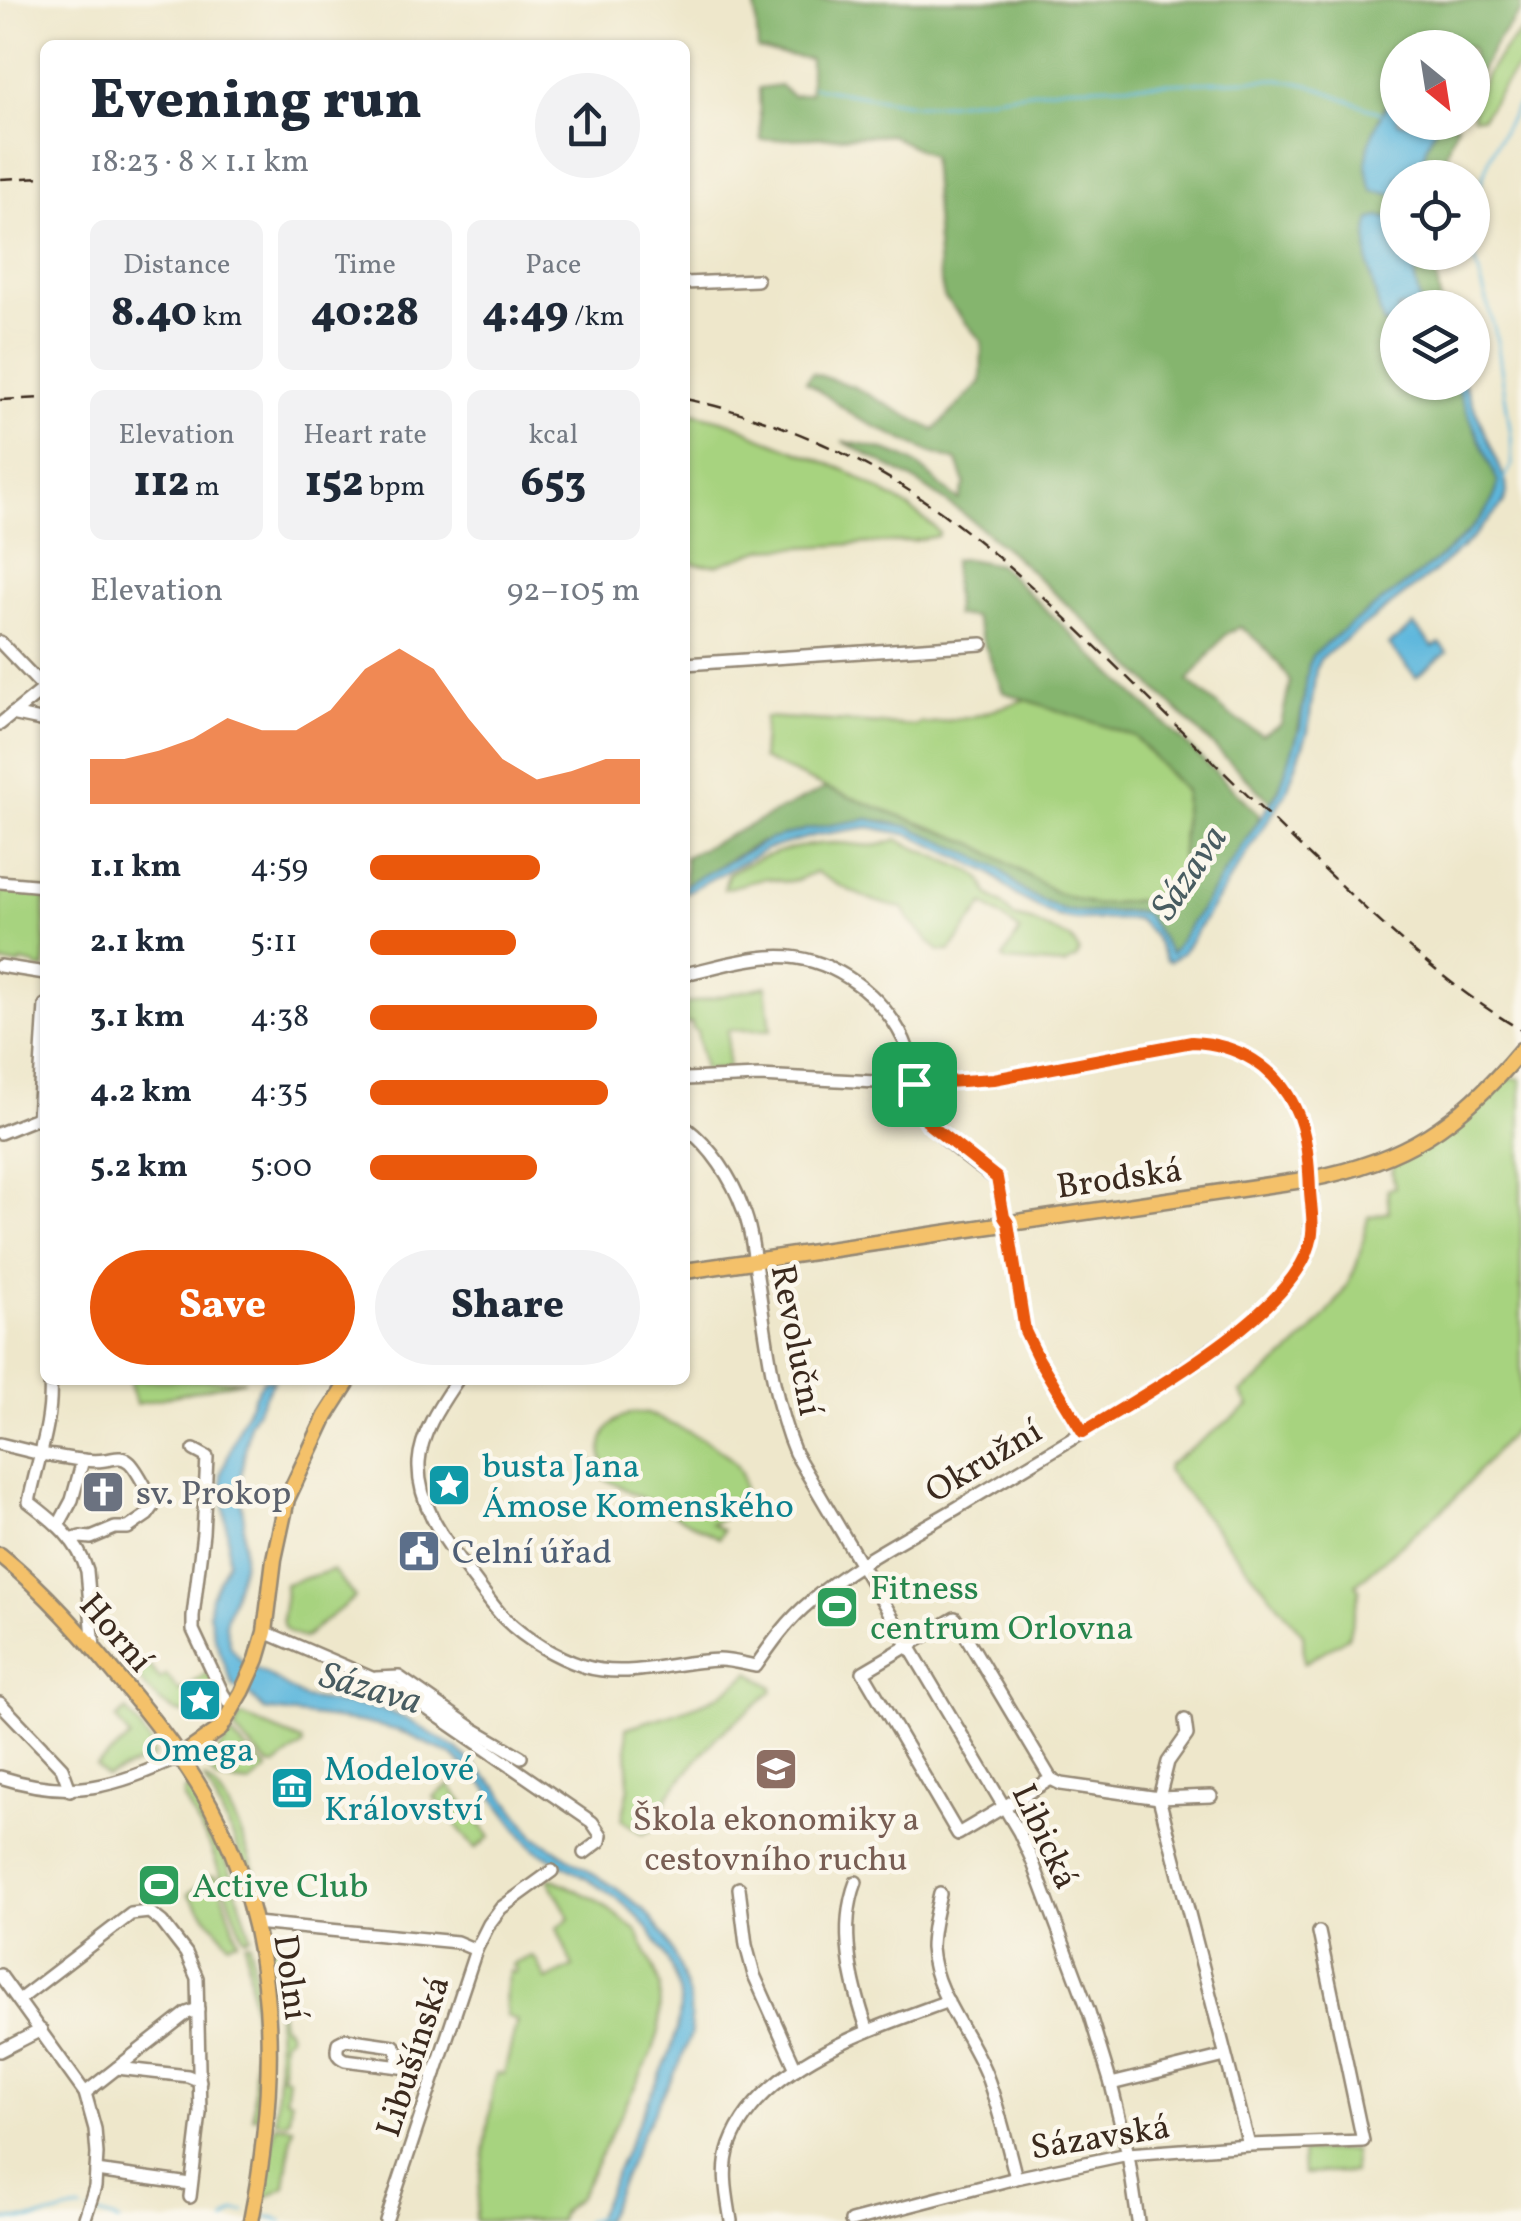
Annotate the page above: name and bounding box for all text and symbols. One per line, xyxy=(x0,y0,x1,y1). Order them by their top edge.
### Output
north arrow xyxy=(1380,30,1490,140)
map controls xyxy=(1380,30,1490,400)
text: Evening run xyxy=(90,65,422,141)
button: share xyxy=(535,73,640,178)
text: 18:23 · 8 × 1.1 km xyxy=(90,141,309,185)
button: locate xyxy=(1380,160,1490,270)
text: Distance xyxy=(123,246,230,285)
text: Time xyxy=(334,246,396,285)
text: Pace xyxy=(525,246,581,285)
text: 8.40 xyxy=(111,285,197,344)
text: 40:28 xyxy=(311,285,419,344)
text: 4:49 xyxy=(482,285,569,344)
button: layers xyxy=(1380,290,1490,400)
text: km xyxy=(197,298,243,337)
text: /km xyxy=(569,298,625,337)
text: Elevation xyxy=(118,416,235,455)
text: Heart rate xyxy=(303,416,427,455)
text: kcal xyxy=(528,416,578,455)
text: 112 xyxy=(134,455,189,514)
text: 152 xyxy=(305,455,364,514)
text: 653 xyxy=(521,455,586,514)
text: m xyxy=(189,468,220,507)
text: bpm xyxy=(364,468,425,507)
text: Elevation xyxy=(90,570,223,614)
text: 92–105 m xyxy=(507,570,640,614)
water label: Sázava xyxy=(1140,816,1242,932)
text: 1.1 km xyxy=(90,846,182,890)
text: 4:59 xyxy=(250,846,308,890)
text: 2.1 km xyxy=(90,921,185,965)
text: 5:11 xyxy=(250,921,298,965)
text: 3.1 km xyxy=(90,996,185,1040)
text: 4:38 xyxy=(250,996,309,1040)
pin xyxy=(872,1042,957,1127)
icon: arrive xyxy=(887,1057,942,1112)
text: 4.2 km xyxy=(90,1071,192,1115)
text: 4:35 xyxy=(250,1071,308,1115)
text: 5.2 km xyxy=(90,1146,188,1190)
text: 5:00 xyxy=(250,1146,312,1190)
street label: Brodská xyxy=(1054,1147,1185,1213)
button: Save xyxy=(90,1250,355,1365)
button: Share xyxy=(375,1250,640,1365)
street label: Revoluční xyxy=(757,1261,833,1421)
street label: Okružní xyxy=(917,1409,1052,1516)
place label: busta Jana Ámose Komenského xyxy=(482,1444,794,1532)
place icon: busta Jana Ámose Komenského xyxy=(426,1462,472,1508)
church icon: sv. Prokop xyxy=(80,1469,126,1515)
place label: sv. Prokop xyxy=(136,1471,291,1519)
public building icon: Celní úřad xyxy=(396,1528,442,1574)
place label: Celní úřad xyxy=(452,1530,612,1578)
place label: Fitness centrum Orlovna xyxy=(870,1566,1134,1654)
street label: Horní xyxy=(67,1584,163,1684)
sports icon: Fitness centrum Orlovna xyxy=(814,1584,860,1630)
water label: Sázava xyxy=(313,1651,427,1730)
place icon: Omega xyxy=(177,1677,223,1723)
place label: Omega xyxy=(146,1728,254,1776)
school or university icon: Škola ekonomiky a cestovního ruchu xyxy=(753,1746,799,1792)
place label: Modelové Království xyxy=(324,1747,484,1835)
museum icon: Modelové Království xyxy=(269,1765,315,1811)
street label: Libická xyxy=(998,1777,1089,1898)
place label: Škola ekonomiky a cestovního ruchu xyxy=(632,1797,920,1885)
sports icon: Active Club xyxy=(136,1862,182,1908)
place label: Active Club xyxy=(192,1864,368,1912)
street label: Dolní xyxy=(259,1932,319,2024)
street label: Libušínská xyxy=(366,1970,463,2144)
street label: Sázavská xyxy=(1027,2104,1174,2174)

